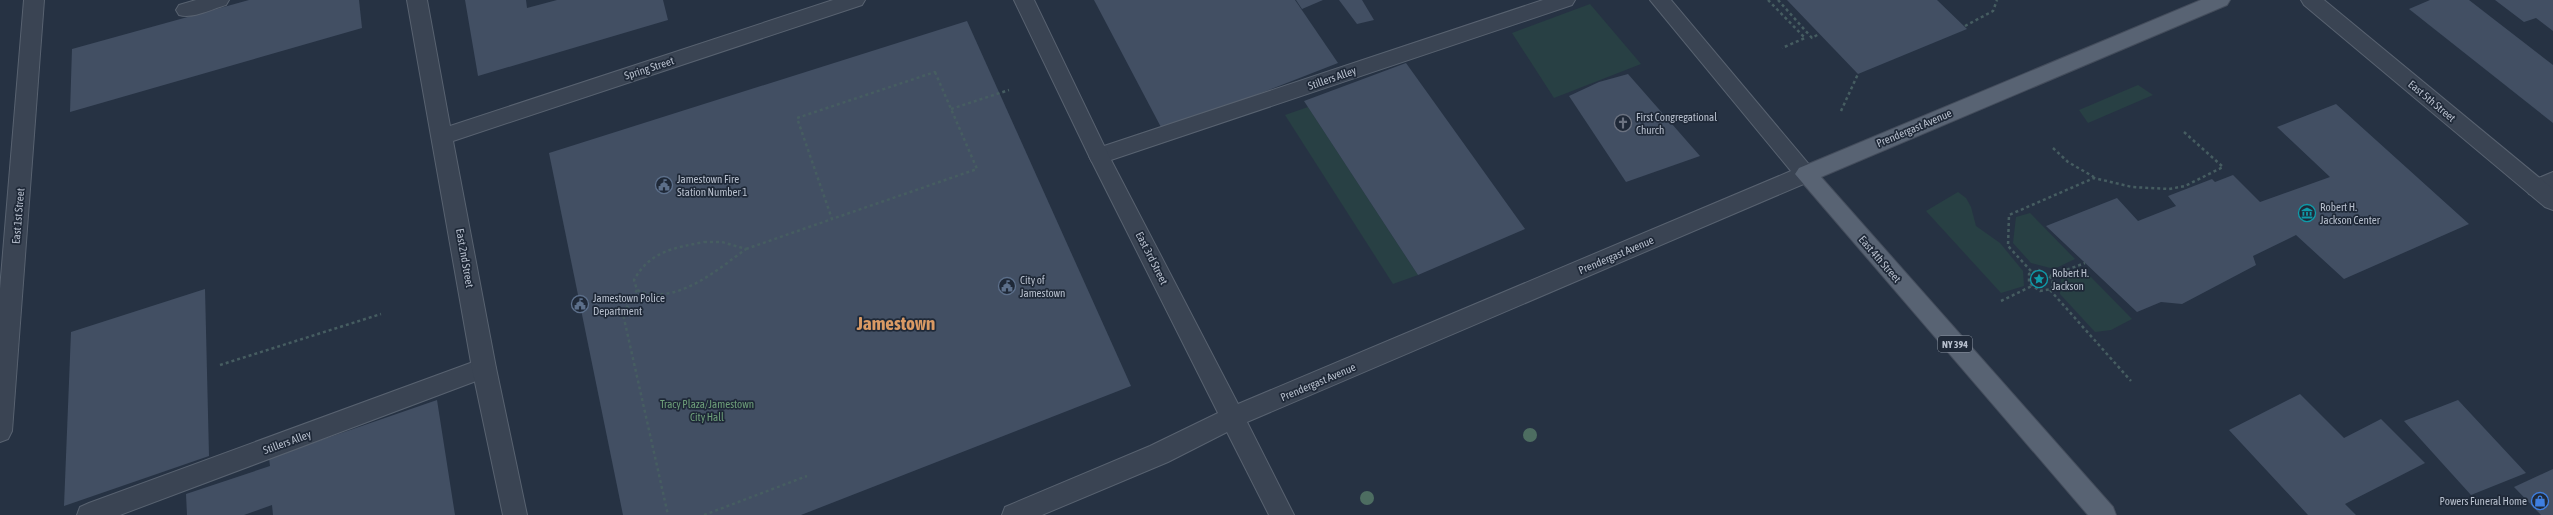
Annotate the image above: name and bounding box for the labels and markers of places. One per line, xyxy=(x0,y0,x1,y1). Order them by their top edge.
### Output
place label: First Congregational Church xyxy=(1636,111,1717,136)
church icon: First Congregational Church xyxy=(1613,113,1633,133)
place label: Jamestown Fire Station Number 1 xyxy=(677,173,747,198)
public building icon: Jamestown Fire Station Number 1 xyxy=(654,175,674,195)
place label: Robert H. Jackson Center xyxy=(2320,201,2381,226)
museum icon: Robert H. Jackson Center xyxy=(2297,203,2317,223)
place label: Robert H. Jackson xyxy=(2052,267,2089,292)
place icon: Robert H. Jackson xyxy=(2029,269,2049,289)
place label: City of Jamestown xyxy=(1020,274,1065,299)
public building icon: City of Jamestown xyxy=(997,276,1017,296)
place label: Jamestown Police Department xyxy=(593,292,665,317)
public building icon: Jamestown Police Department xyxy=(570,294,590,314)
shop icon: Powers Funeral Home xyxy=(2530,491,2550,511)
place label: Powers Funeral Home xyxy=(2440,495,2527,507)

